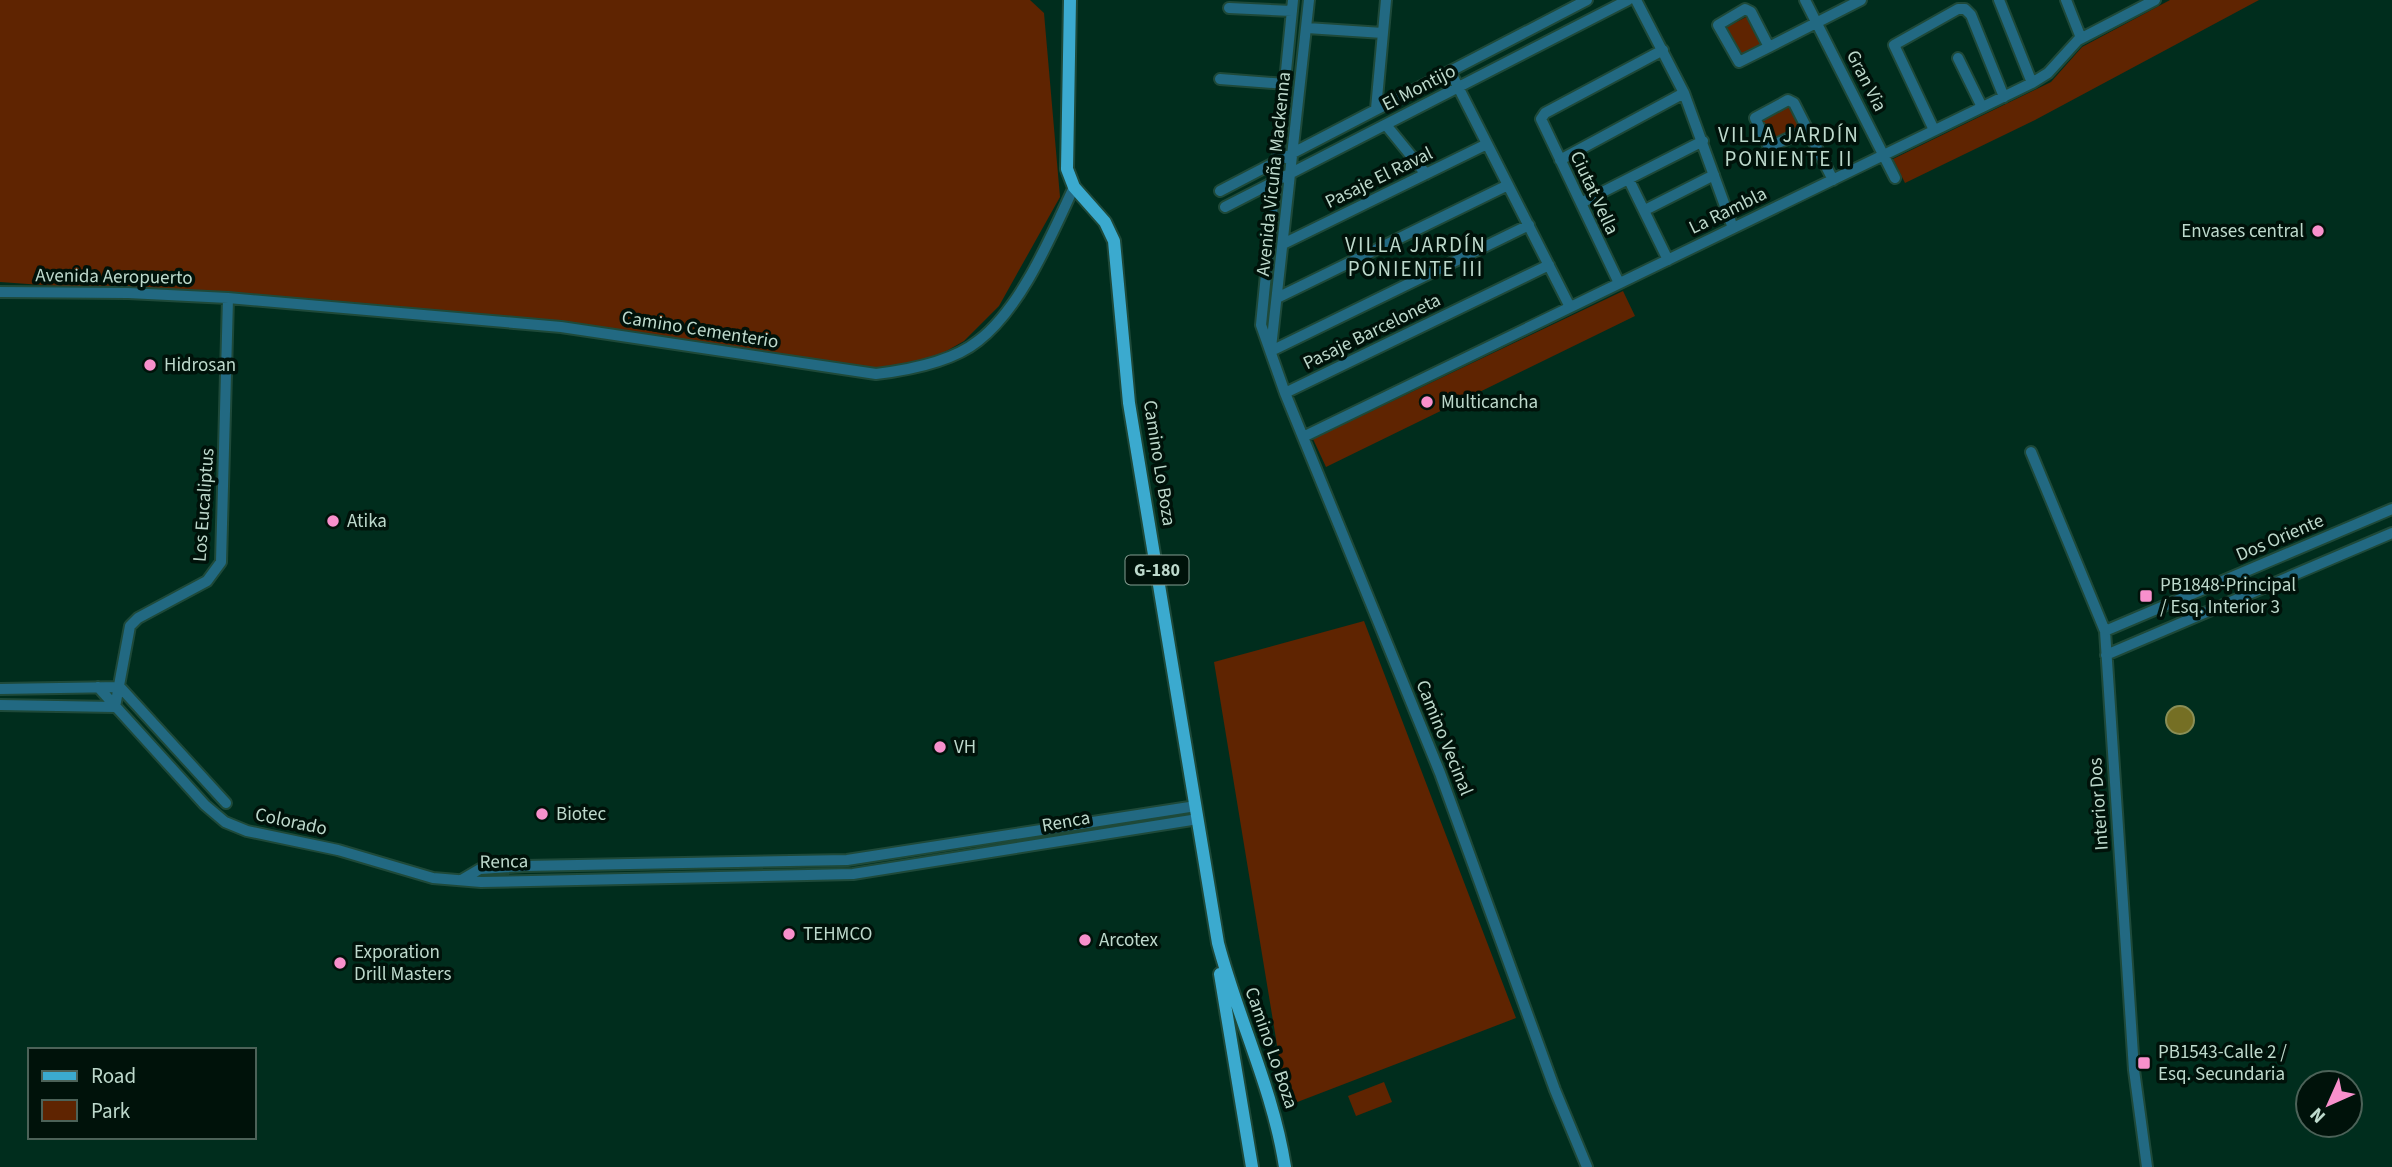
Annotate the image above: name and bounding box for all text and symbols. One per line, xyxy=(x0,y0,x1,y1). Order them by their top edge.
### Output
street label: Gran Via xyxy=(1839,46,1893,116)
street label: El Montijo xyxy=(1378,58,1460,118)
street label: Avenida Vicuña Mackenna xyxy=(1250,70,1298,278)
district label: VILLA JARDÍN PONIENTE II xyxy=(1718,120,1860,174)
street label: Pasaje El Raval xyxy=(1321,140,1438,216)
street label: Ciutat Vella xyxy=(1563,147,1625,239)
street label: La Rambla xyxy=(1685,181,1771,241)
place label: Envases central xyxy=(2181,218,2304,245)
marker: Envases central xyxy=(2310,223,2326,239)
district label: VILLA JARDÍN PONIENTE III xyxy=(1345,230,1487,284)
street label: Avenida Aeropuerto xyxy=(35,262,193,292)
street label: Pasaje Barceloneta xyxy=(1299,287,1445,377)
street label: Camino Cementerio xyxy=(620,304,780,356)
place label: Hidrosan xyxy=(164,352,236,379)
marker: Hidrosan xyxy=(142,357,158,373)
place label: Multicancha xyxy=(1441,389,1538,416)
marker: Multicancha xyxy=(1419,394,1435,410)
street label: Camino Lo Boza xyxy=(1136,398,1182,528)
street label: Los Eucaliptus xyxy=(187,447,221,563)
street label: Dos Oriente xyxy=(2232,507,2328,569)
place label: Atika xyxy=(347,508,387,535)
marker: Atika xyxy=(325,513,341,529)
road number: G-180 xyxy=(1126,556,1188,584)
place label: PB1848-Principal / Esq. Interior 3 xyxy=(2160,572,2296,621)
marker: PB1848-Principal / Esq. Interior 3 xyxy=(2138,588,2154,604)
street label: Camino Vecinal xyxy=(1409,676,1480,800)
place label: VH xyxy=(954,734,976,761)
marker: VH xyxy=(932,739,948,755)
street label: Interior Dos xyxy=(2082,757,2116,851)
street label: Colorado xyxy=(253,801,329,843)
place label: Biotec xyxy=(556,801,606,828)
street label: Renca xyxy=(1040,804,1092,840)
marker: Biotec xyxy=(534,806,550,822)
street label: Renca xyxy=(480,848,528,876)
place label: TEHMCO xyxy=(803,921,872,948)
marker: TEHMCO xyxy=(781,926,797,942)
place label: Arcotex xyxy=(1099,927,1158,954)
marker: Arcotex xyxy=(1077,932,1093,948)
place label: Exporation Drill Masters xyxy=(354,939,452,988)
marker: Exporation Drill Masters xyxy=(332,955,348,971)
street label: Camino Lo Boza xyxy=(1238,984,1304,1112)
place label: PB1543-Calle 2 / Esq. Secundaria xyxy=(2158,1039,2287,1088)
legend xyxy=(28,1048,256,1139)
marker: PB1543-Calle 2 / Esq. Secundaria xyxy=(2136,1055,2152,1071)
text: Road xyxy=(91,1061,136,1091)
north arrow xyxy=(2294,1069,2364,1139)
text: Park xyxy=(91,1096,131,1126)
text: N xyxy=(2304,1101,2332,1129)

